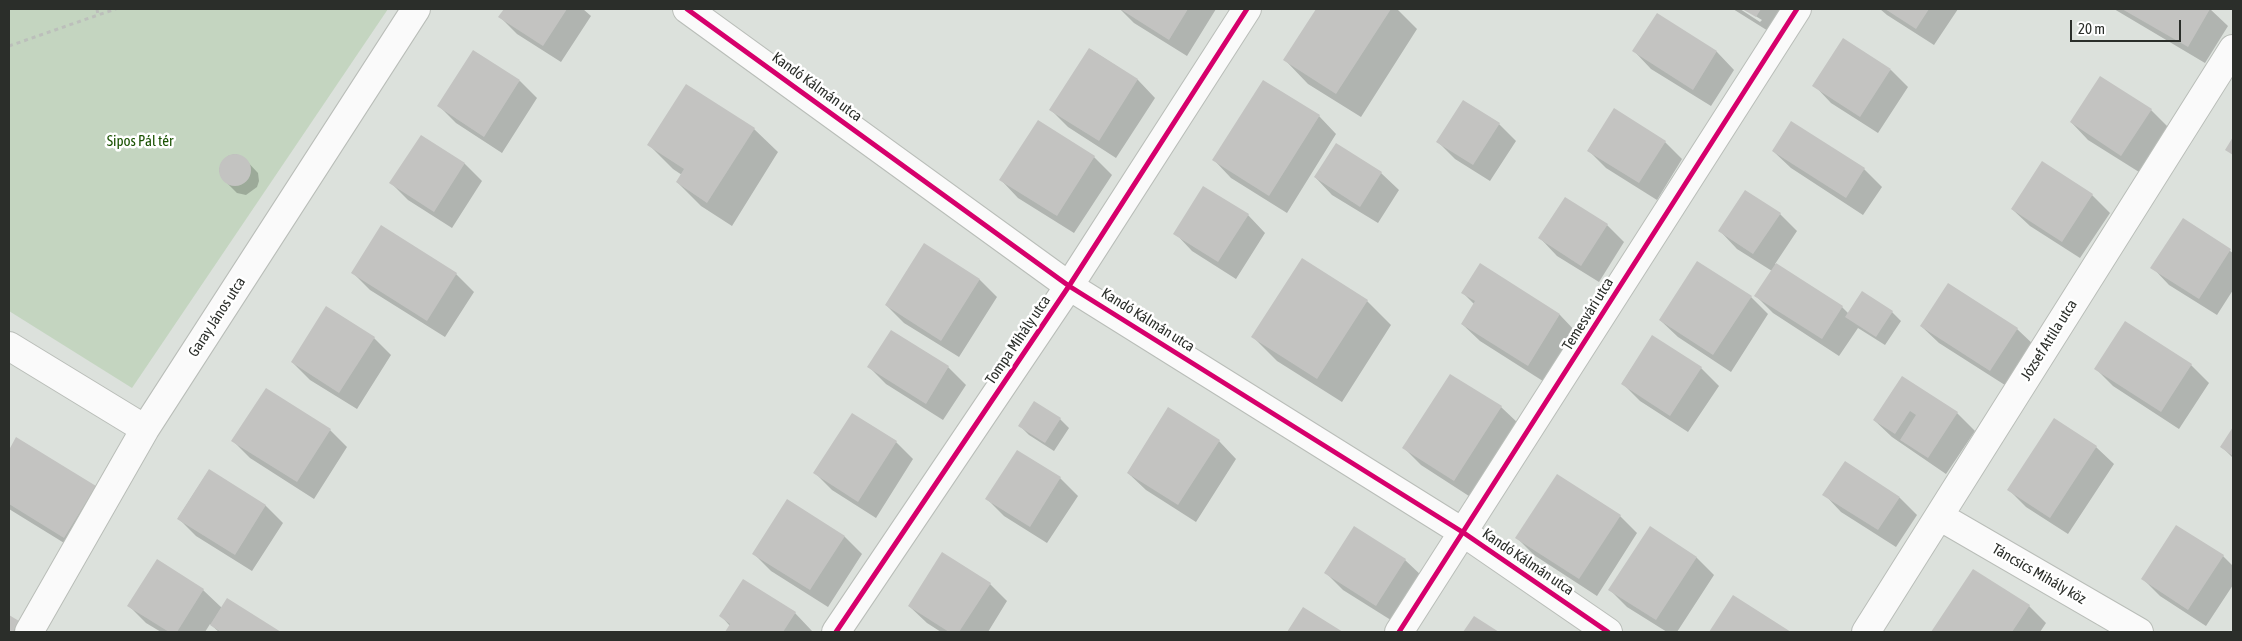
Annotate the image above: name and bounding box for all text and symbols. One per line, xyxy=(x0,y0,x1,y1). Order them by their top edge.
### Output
scale bar xyxy=(2072,10,2183,42)
text: 20 m xyxy=(2078,20,2105,37)
street label: Kandó Kálmán utca xyxy=(769,48,865,126)
park label: Sipos Pál tér xyxy=(107,132,173,150)
street label: Garay János utca xyxy=(184,274,250,360)
street label: Temesvári utca xyxy=(1559,274,1617,354)
street label: Kandó Kálmán utca xyxy=(1098,284,1198,356)
street label: Tompa Mihály utca xyxy=(982,292,1054,388)
street label: József Attila utca xyxy=(2017,296,2081,384)
street label: Kandó Kálmán utca xyxy=(1479,525,1577,599)
street label: Táncsics Mihály köz xyxy=(1989,540,2089,608)

